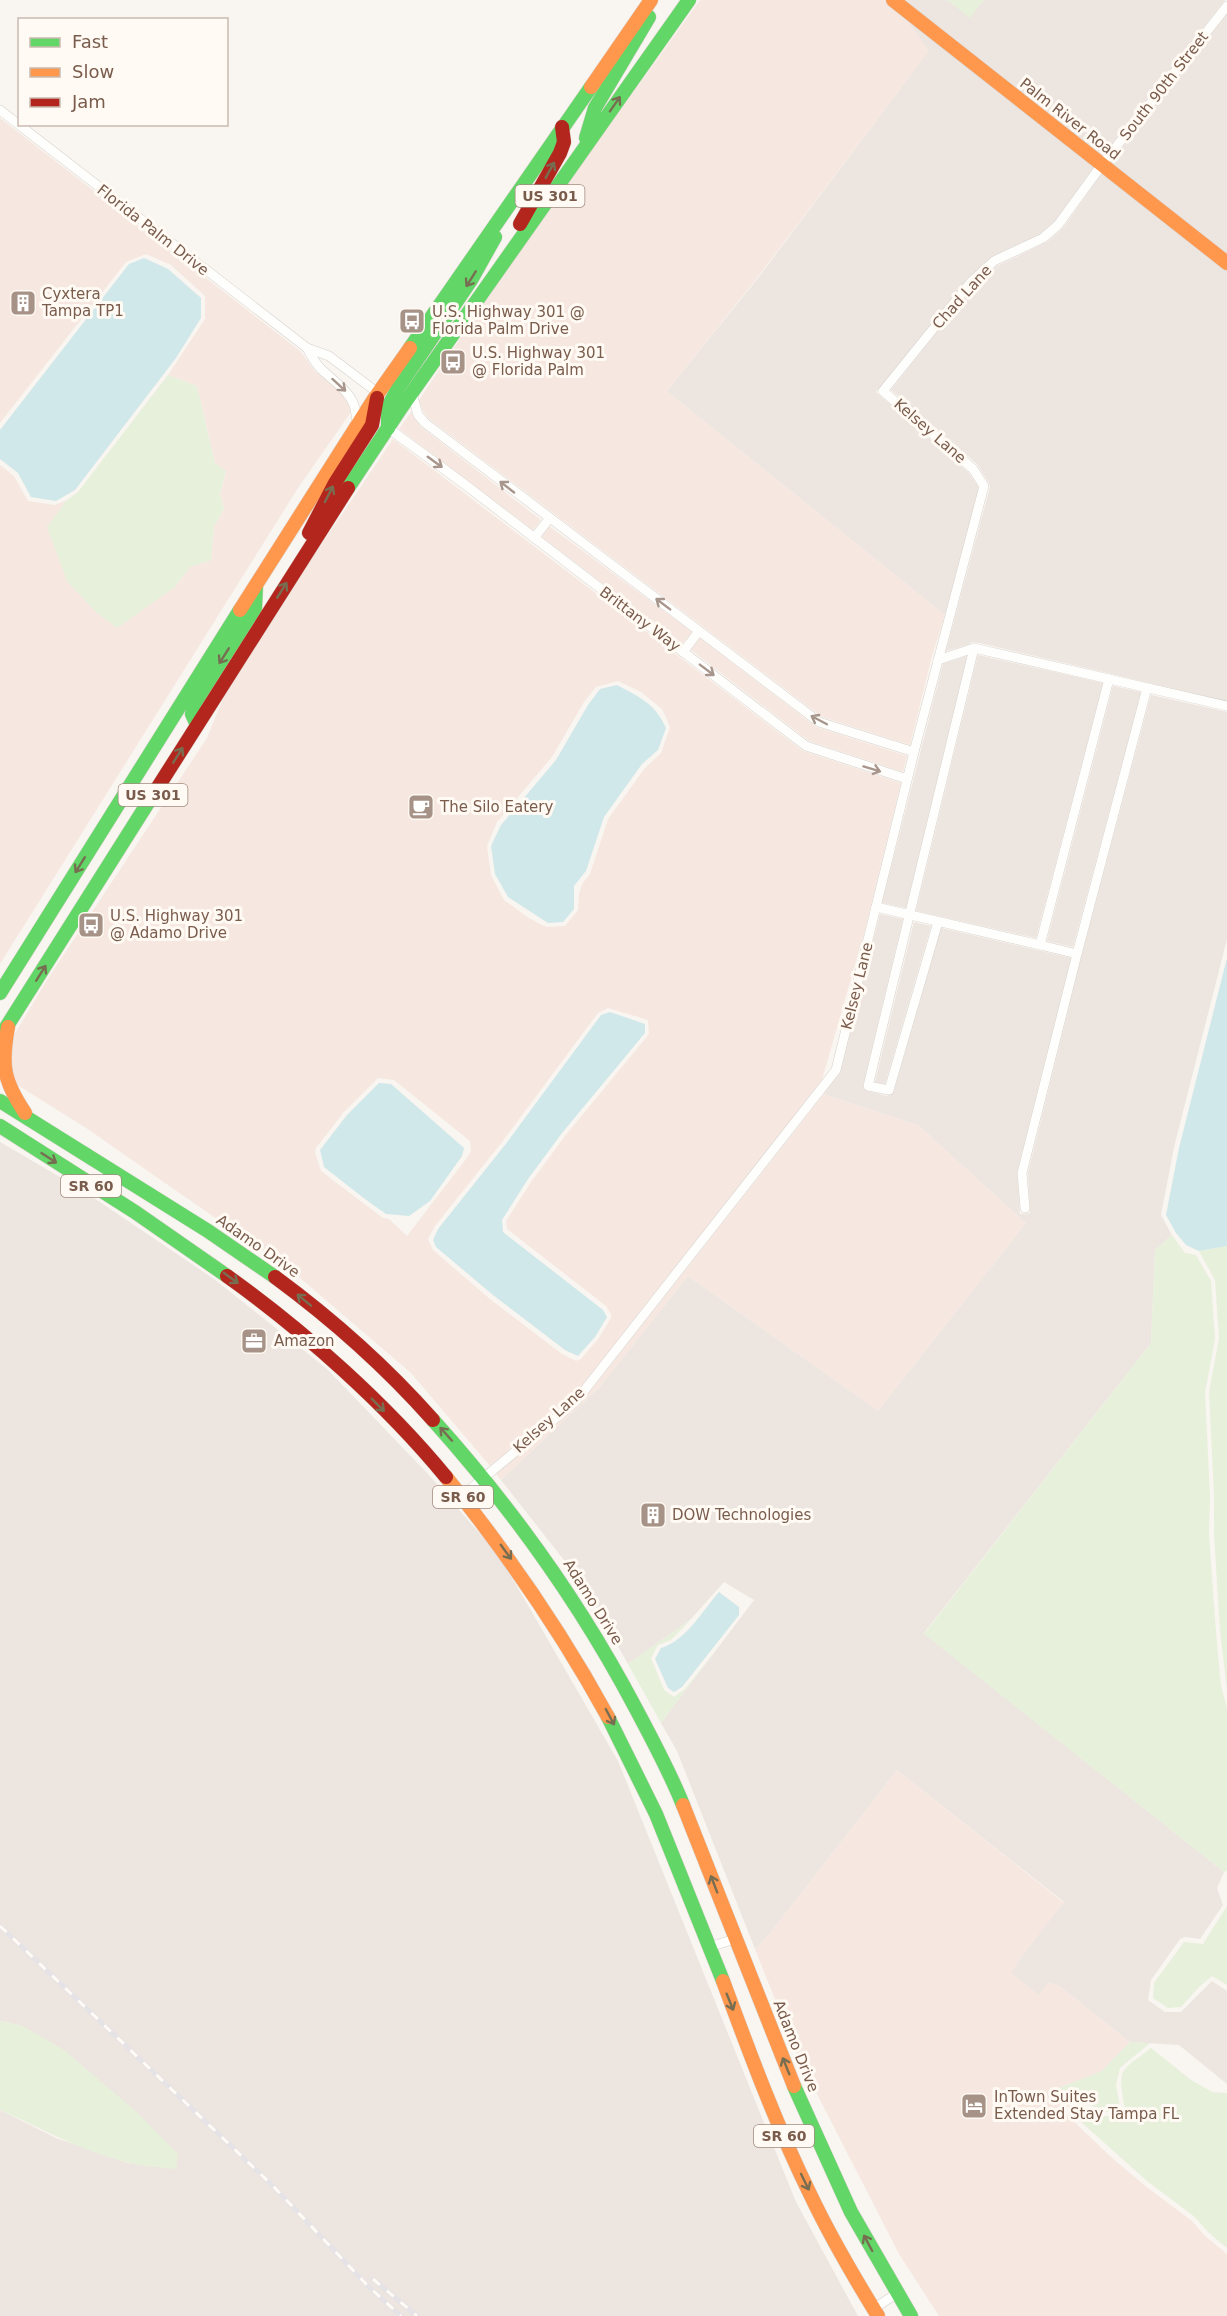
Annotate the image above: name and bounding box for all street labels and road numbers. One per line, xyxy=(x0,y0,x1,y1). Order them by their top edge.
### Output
street label: South 90th Street xyxy=(1116,28,1212,144)
street label: Palm River Road xyxy=(1016,74,1124,164)
street label: Florida Palm Drive xyxy=(94,181,212,279)
road number: US 301 xyxy=(516,185,584,207)
street label: Chad Lane xyxy=(929,261,995,333)
street label: Kelsey Lane xyxy=(890,395,970,467)
street label: Brittany Way xyxy=(596,583,684,655)
road number: US 301 xyxy=(118,784,188,806)
street label: Kelsey Lane xyxy=(837,940,877,1032)
road number: SR 60 xyxy=(61,1175,121,1197)
street label: Adamo Drive xyxy=(213,1211,303,1281)
street label: Kelsey Lane xyxy=(510,1383,588,1457)
road number: SR 60 xyxy=(433,1486,493,1508)
street label: Adamo Drive xyxy=(560,1556,626,1648)
street label: Adamo Drive xyxy=(769,1998,823,2094)
road number: SR 60 xyxy=(754,2125,814,2147)

